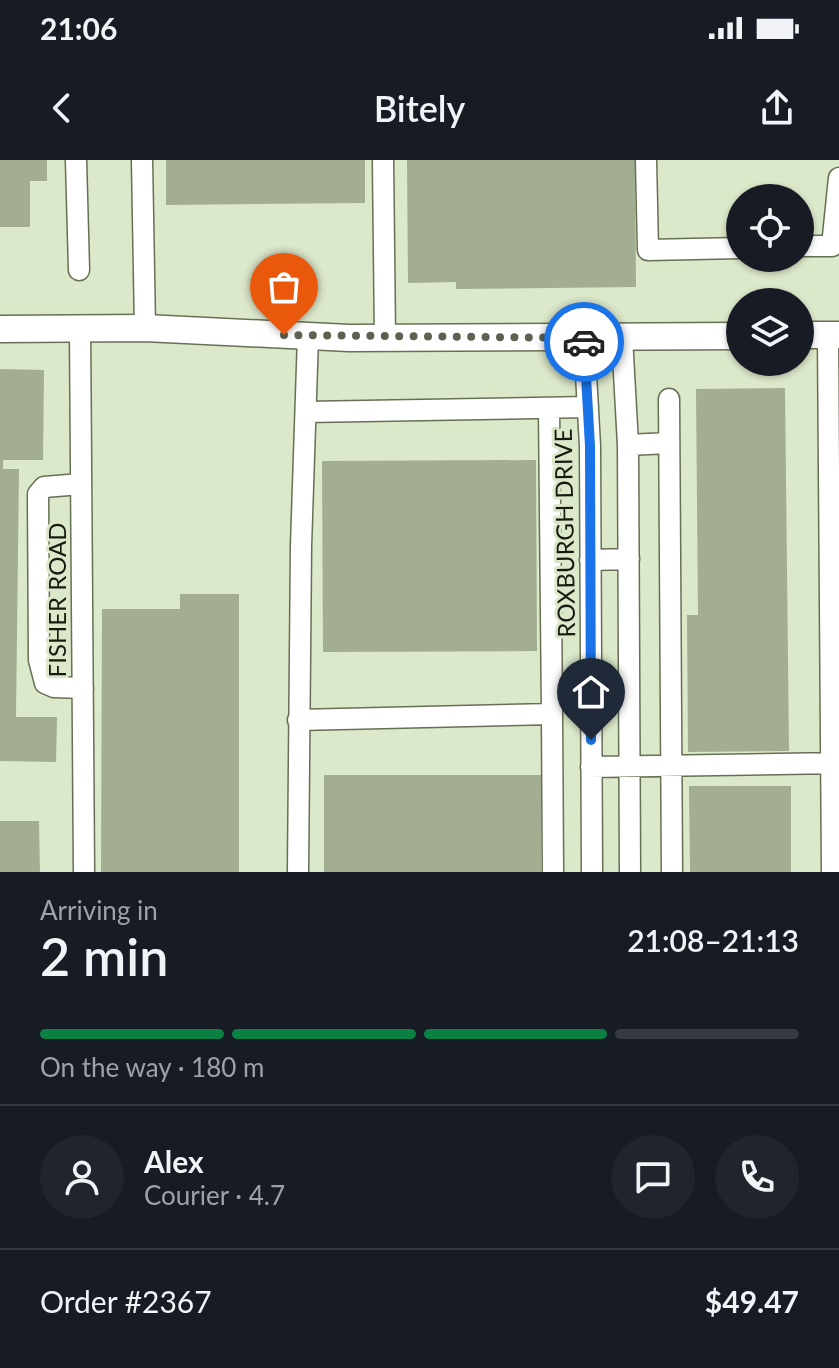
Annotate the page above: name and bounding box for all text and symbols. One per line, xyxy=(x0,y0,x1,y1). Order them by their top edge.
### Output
text: 21:06 xyxy=(40,10,117,46)
icon: back xyxy=(40,86,84,130)
text: Bitely xyxy=(374,86,465,130)
icon: share xyxy=(755,86,799,130)
map controls xyxy=(726,184,814,376)
button: locate xyxy=(726,184,814,272)
pin xyxy=(250,253,318,335)
icon: bag xyxy=(262,265,306,309)
button: layers xyxy=(726,288,814,376)
courier xyxy=(544,302,624,382)
icon: car xyxy=(562,320,606,364)
street label: ROXBURGH DRIVE xyxy=(548,428,580,638)
street label: FISHER ROAD xyxy=(42,523,71,677)
pin xyxy=(557,658,625,740)
icon: home xyxy=(569,670,613,714)
text: Arriving in xyxy=(40,894,158,926)
text: 21:08–21:13 xyxy=(627,922,799,958)
text: 2 min xyxy=(40,925,168,987)
text: On the way · 180 m xyxy=(40,1051,264,1083)
button: person xyxy=(40,1135,124,1219)
button: chat xyxy=(611,1135,695,1219)
button: phone xyxy=(715,1135,799,1219)
text: Alex xyxy=(144,1143,204,1179)
text: Courier · 4.7 xyxy=(144,1179,285,1211)
text: Order #2367 xyxy=(40,1283,212,1319)
text: $49.47 xyxy=(705,1283,799,1319)

